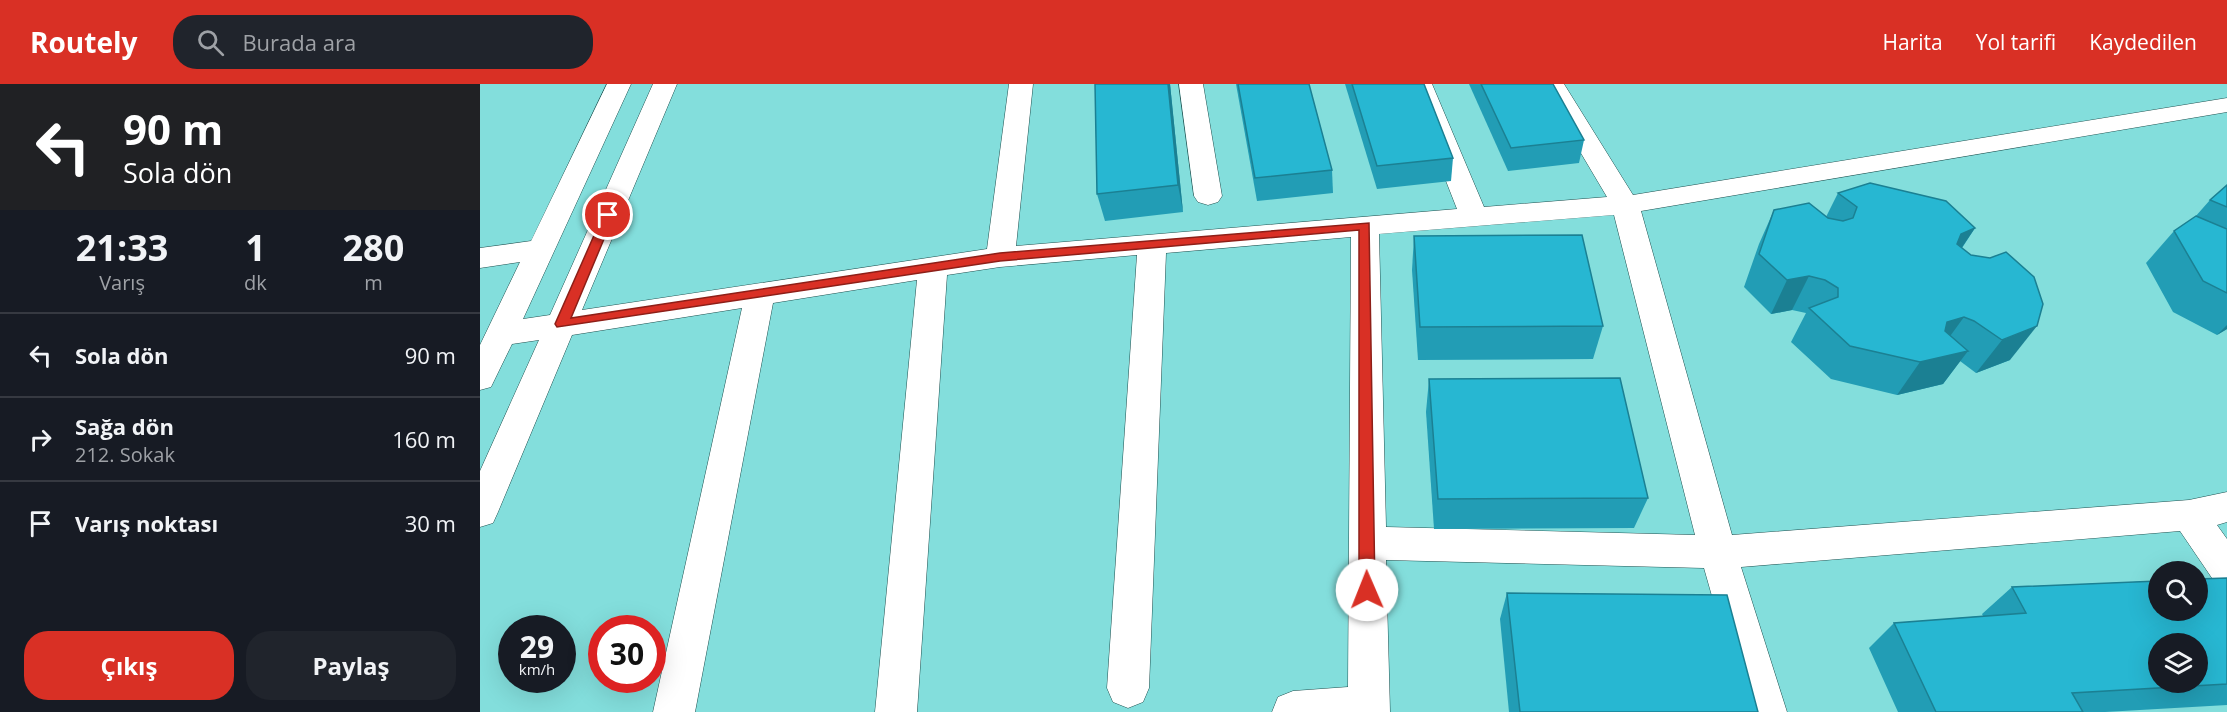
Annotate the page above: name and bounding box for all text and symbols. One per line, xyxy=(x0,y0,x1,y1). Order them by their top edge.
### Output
search box xyxy=(173,15,593,69)
text: Routely xyxy=(30,23,137,61)
icon: search xyxy=(194,26,227,59)
text: Burada ara xyxy=(242,27,356,57)
text: Harita xyxy=(1882,28,1943,56)
text: Yol tarifi xyxy=(1976,28,2056,56)
text: Kaydedilen xyxy=(2089,28,2197,56)
text: 90 m xyxy=(123,100,223,157)
icon: left xyxy=(24,108,102,186)
text: Sola dön xyxy=(123,154,232,191)
pin xyxy=(582,189,633,240)
icon: arrive xyxy=(591,198,624,231)
text: 21:33 xyxy=(76,223,168,272)
text: 1 xyxy=(245,223,266,272)
text: 280 xyxy=(343,223,404,272)
text: Varış xyxy=(99,269,145,296)
text: dk xyxy=(244,269,267,296)
text: m xyxy=(364,269,383,296)
icon: left xyxy=(24,339,57,372)
text: Sola dön xyxy=(75,340,168,370)
text: 90 m xyxy=(405,340,456,370)
text: Sağa dön xyxy=(75,411,174,441)
icon: right xyxy=(24,423,57,456)
text: 160 m xyxy=(392,424,456,454)
text: 212. Sokak xyxy=(75,441,175,468)
icon: arrive xyxy=(24,507,57,540)
text: Varış noktası xyxy=(75,508,218,538)
text: 30 m xyxy=(405,508,456,538)
position arrow xyxy=(1335,558,1399,622)
map controls xyxy=(2148,561,2208,693)
button: search xyxy=(2148,561,2208,621)
speed limit sign: 30 xyxy=(588,615,666,693)
text: 29 xyxy=(520,626,554,667)
button: Çıkış xyxy=(24,631,234,700)
button: Paylaş xyxy=(246,631,456,700)
button: layers xyxy=(2148,633,2208,693)
text: km/h xyxy=(519,659,555,679)

